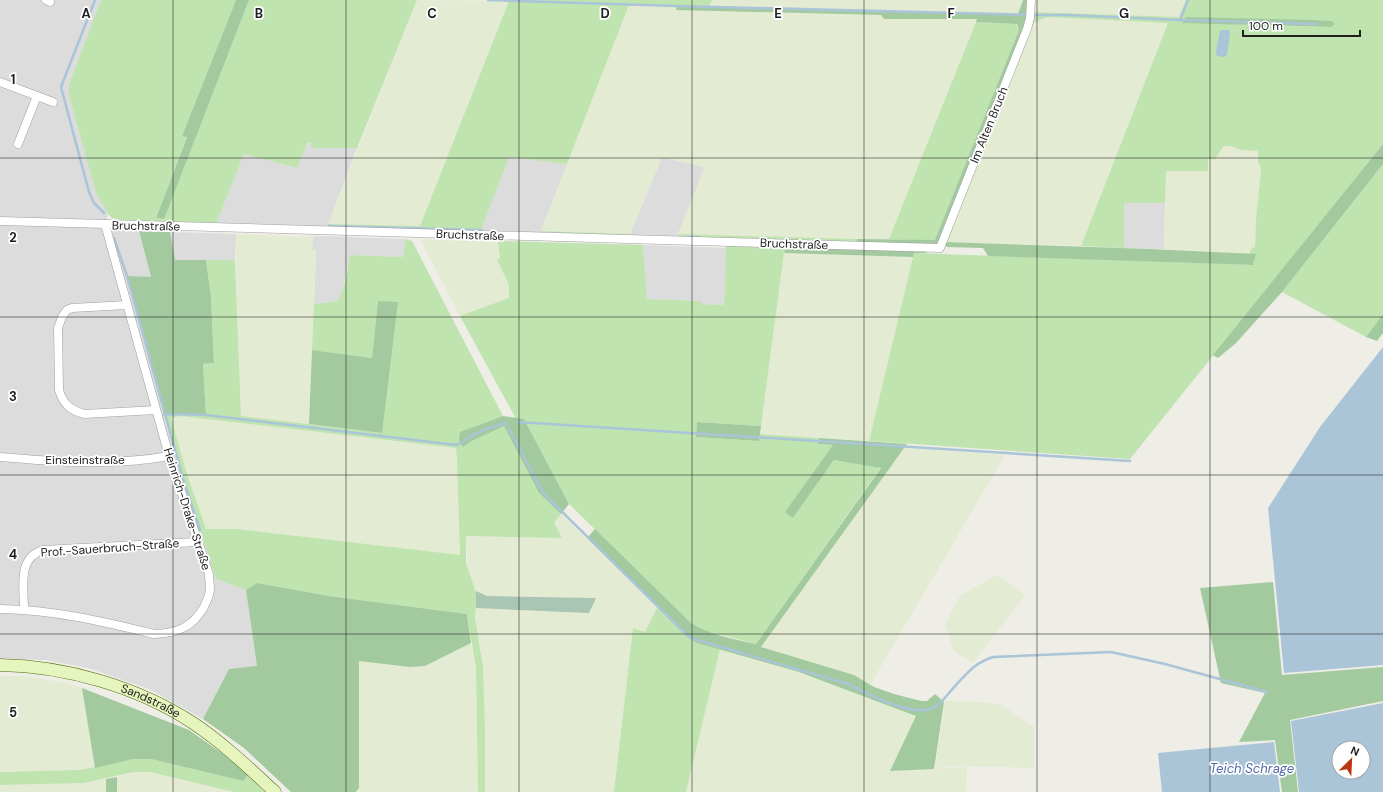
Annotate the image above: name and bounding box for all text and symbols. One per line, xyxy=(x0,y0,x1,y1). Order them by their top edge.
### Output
text: A xyxy=(81,5,91,22)
text: B xyxy=(255,5,263,22)
text: C xyxy=(427,5,437,22)
text: D xyxy=(600,5,610,22)
text: E xyxy=(774,5,782,22)
text: F xyxy=(947,5,955,22)
text: G xyxy=(1119,5,1129,22)
scale bar xyxy=(1243,12,1360,38)
text: 100 m xyxy=(1249,18,1283,34)
text: 1 xyxy=(11,71,15,88)
street label: Im Alten Bruch xyxy=(966,84,1012,166)
street label: Bruchstraße xyxy=(112,217,180,235)
street label: Bruchstraße xyxy=(436,226,505,244)
text: 2 xyxy=(9,229,17,246)
street label: Bruchstraße xyxy=(760,235,829,253)
text: 3 xyxy=(9,388,17,405)
street label: Heinrich-Drake-Straße xyxy=(160,446,214,572)
street label: Einsteinstraße xyxy=(45,452,125,468)
street label: Prof.-Sauerbruch-Straße xyxy=(40,535,180,561)
text: 4 xyxy=(9,546,17,563)
street label: Sandstraße xyxy=(119,680,184,722)
text: 5 xyxy=(9,704,17,721)
north arrow xyxy=(1331,740,1371,780)
text: N xyxy=(1349,743,1362,759)
water label: Teich Schrage xyxy=(1210,760,1294,777)

